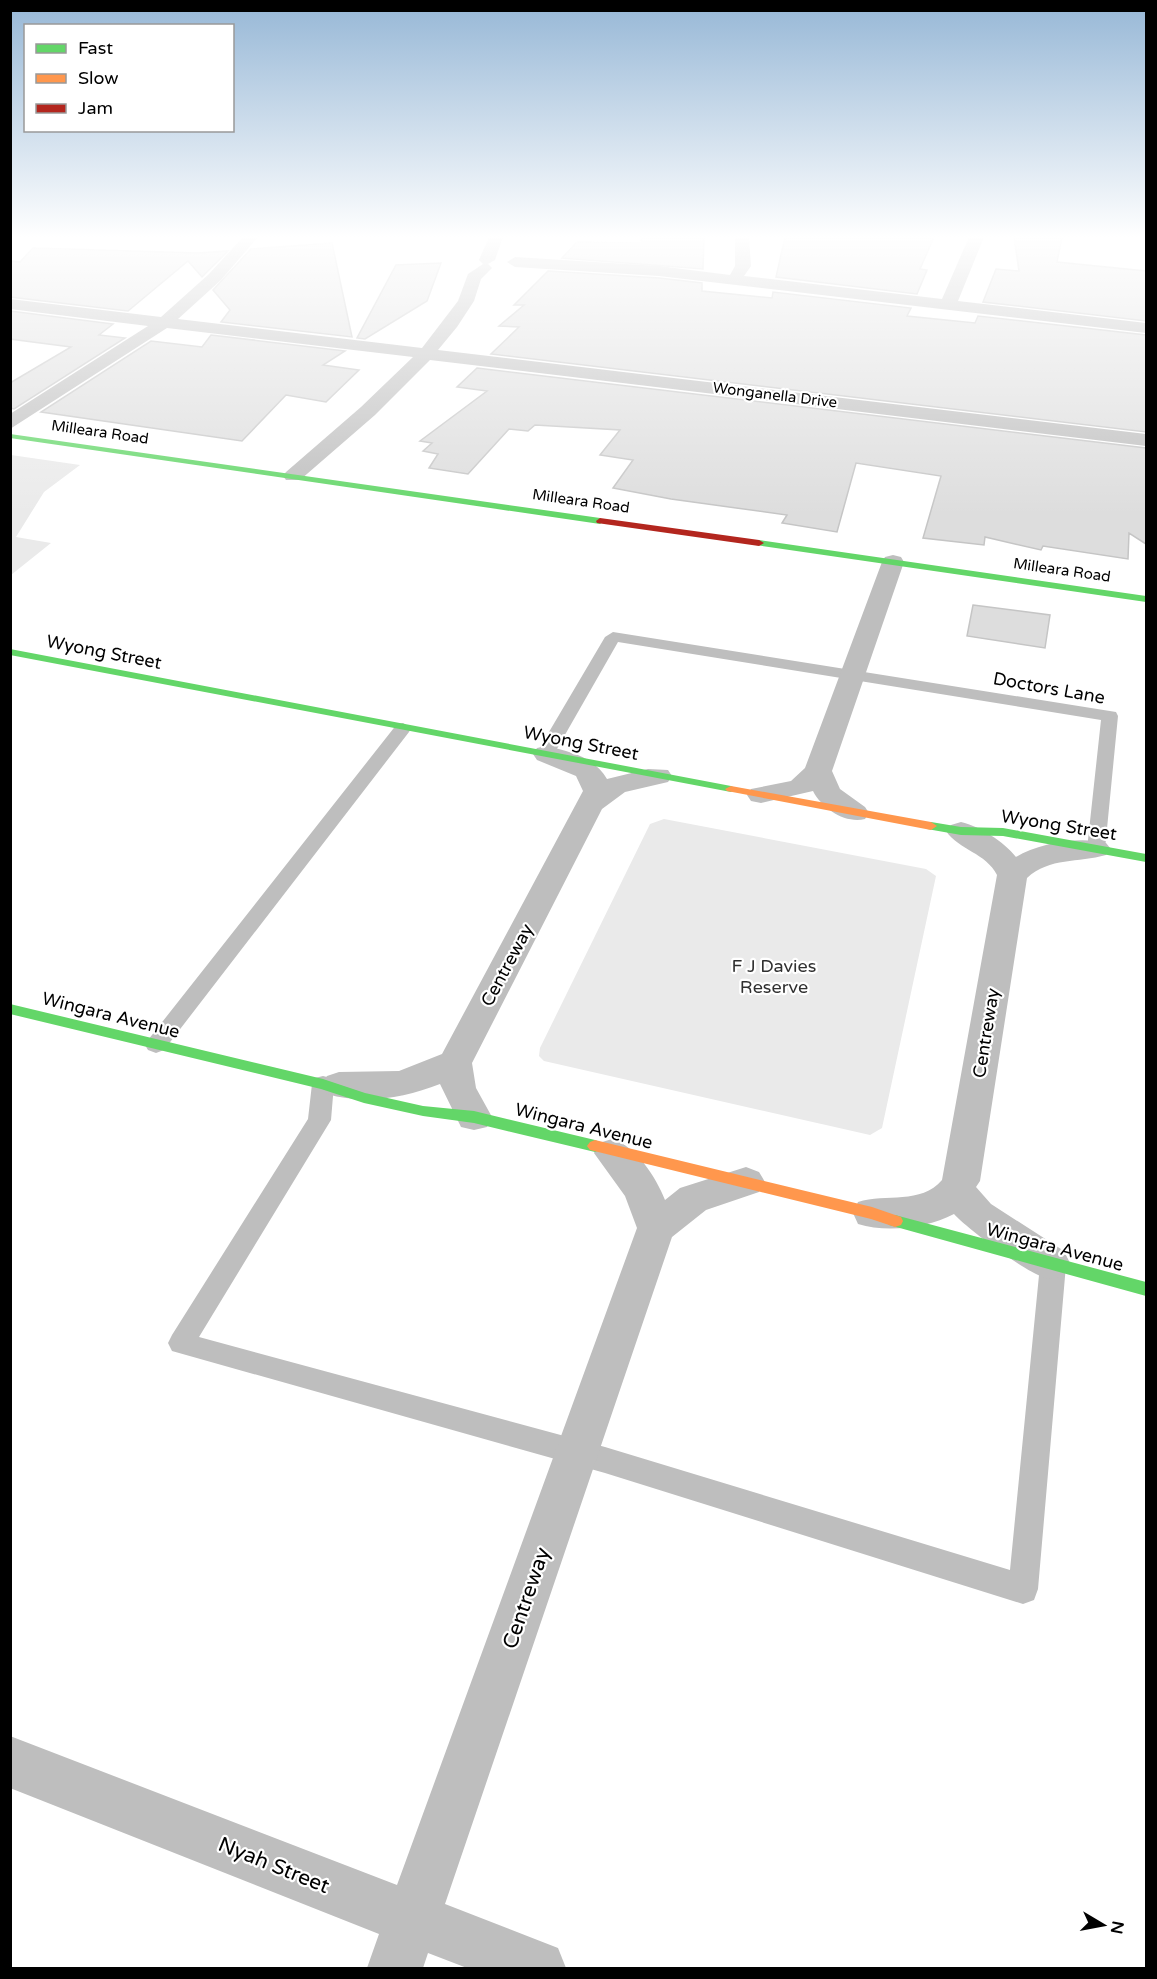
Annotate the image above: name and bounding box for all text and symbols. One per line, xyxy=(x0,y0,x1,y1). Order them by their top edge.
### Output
legend xyxy=(24,24,234,132)
text: Fast xyxy=(78,37,113,59)
text: Slow xyxy=(78,67,119,89)
text: Jam xyxy=(78,97,113,119)
street label: Wonganella Drive xyxy=(712,378,838,412)
street label: Milleara Road xyxy=(50,416,150,448)
street label: Milleara Road xyxy=(531,485,631,517)
street label: Milleara Road xyxy=(1012,554,1112,586)
street label: Wyong Street xyxy=(44,630,164,674)
street label: Doctors Lane xyxy=(991,667,1107,709)
street label: Wyong Street xyxy=(521,721,641,765)
street label: Wyong Street xyxy=(1000,805,1119,845)
street label: Centreway xyxy=(476,920,538,1010)
park label: F J Davies Reserve xyxy=(732,955,816,998)
street label: Centreway xyxy=(968,986,1004,1079)
street label: Wingara Avenue xyxy=(40,987,182,1043)
street label: Wingara Avenue xyxy=(513,1098,655,1154)
street label: Wingara Avenue xyxy=(984,1218,1126,1276)
street label: Centreway xyxy=(497,1544,555,1652)
street label: Nyah Street xyxy=(214,1832,333,1899)
north arrow xyxy=(1073,1895,1133,1955)
text: N xyxy=(1106,1919,1128,1935)

